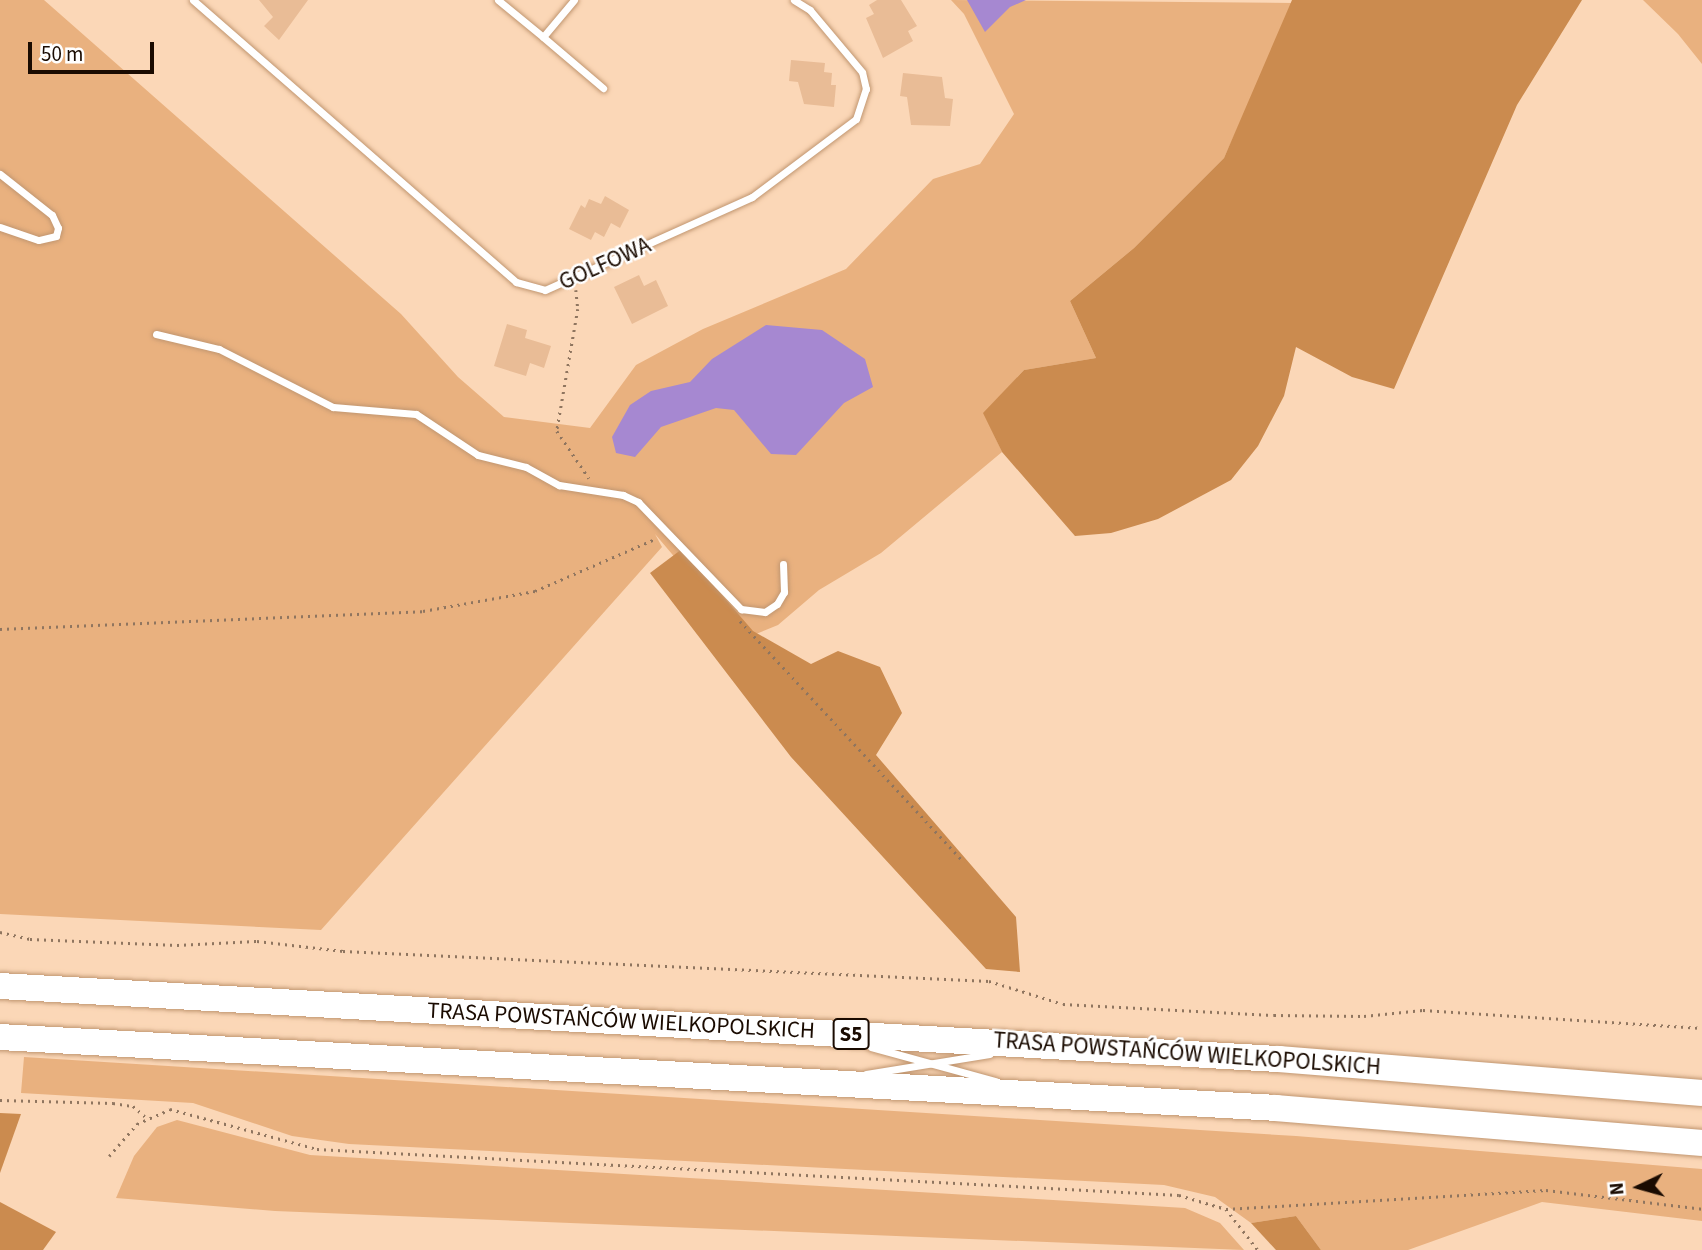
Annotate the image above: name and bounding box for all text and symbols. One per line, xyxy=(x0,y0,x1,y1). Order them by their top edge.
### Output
scale bar xyxy=(32,28,158,72)
text: 50 m xyxy=(41,39,83,69)
street label: GOLFOWA xyxy=(555,232,655,296)
street label: TRASA POWSTAŃCÓW WIELKOPOLSKICH xyxy=(426,997,816,1045)
road number: S5 xyxy=(832,1016,870,1052)
street label: TRASA POWSTAŃCÓW WIELKOPOLSKICH xyxy=(992,1027,1382,1081)
north arrow xyxy=(1604,1152,1674,1222)
text: N xyxy=(1604,1181,1632,1196)

